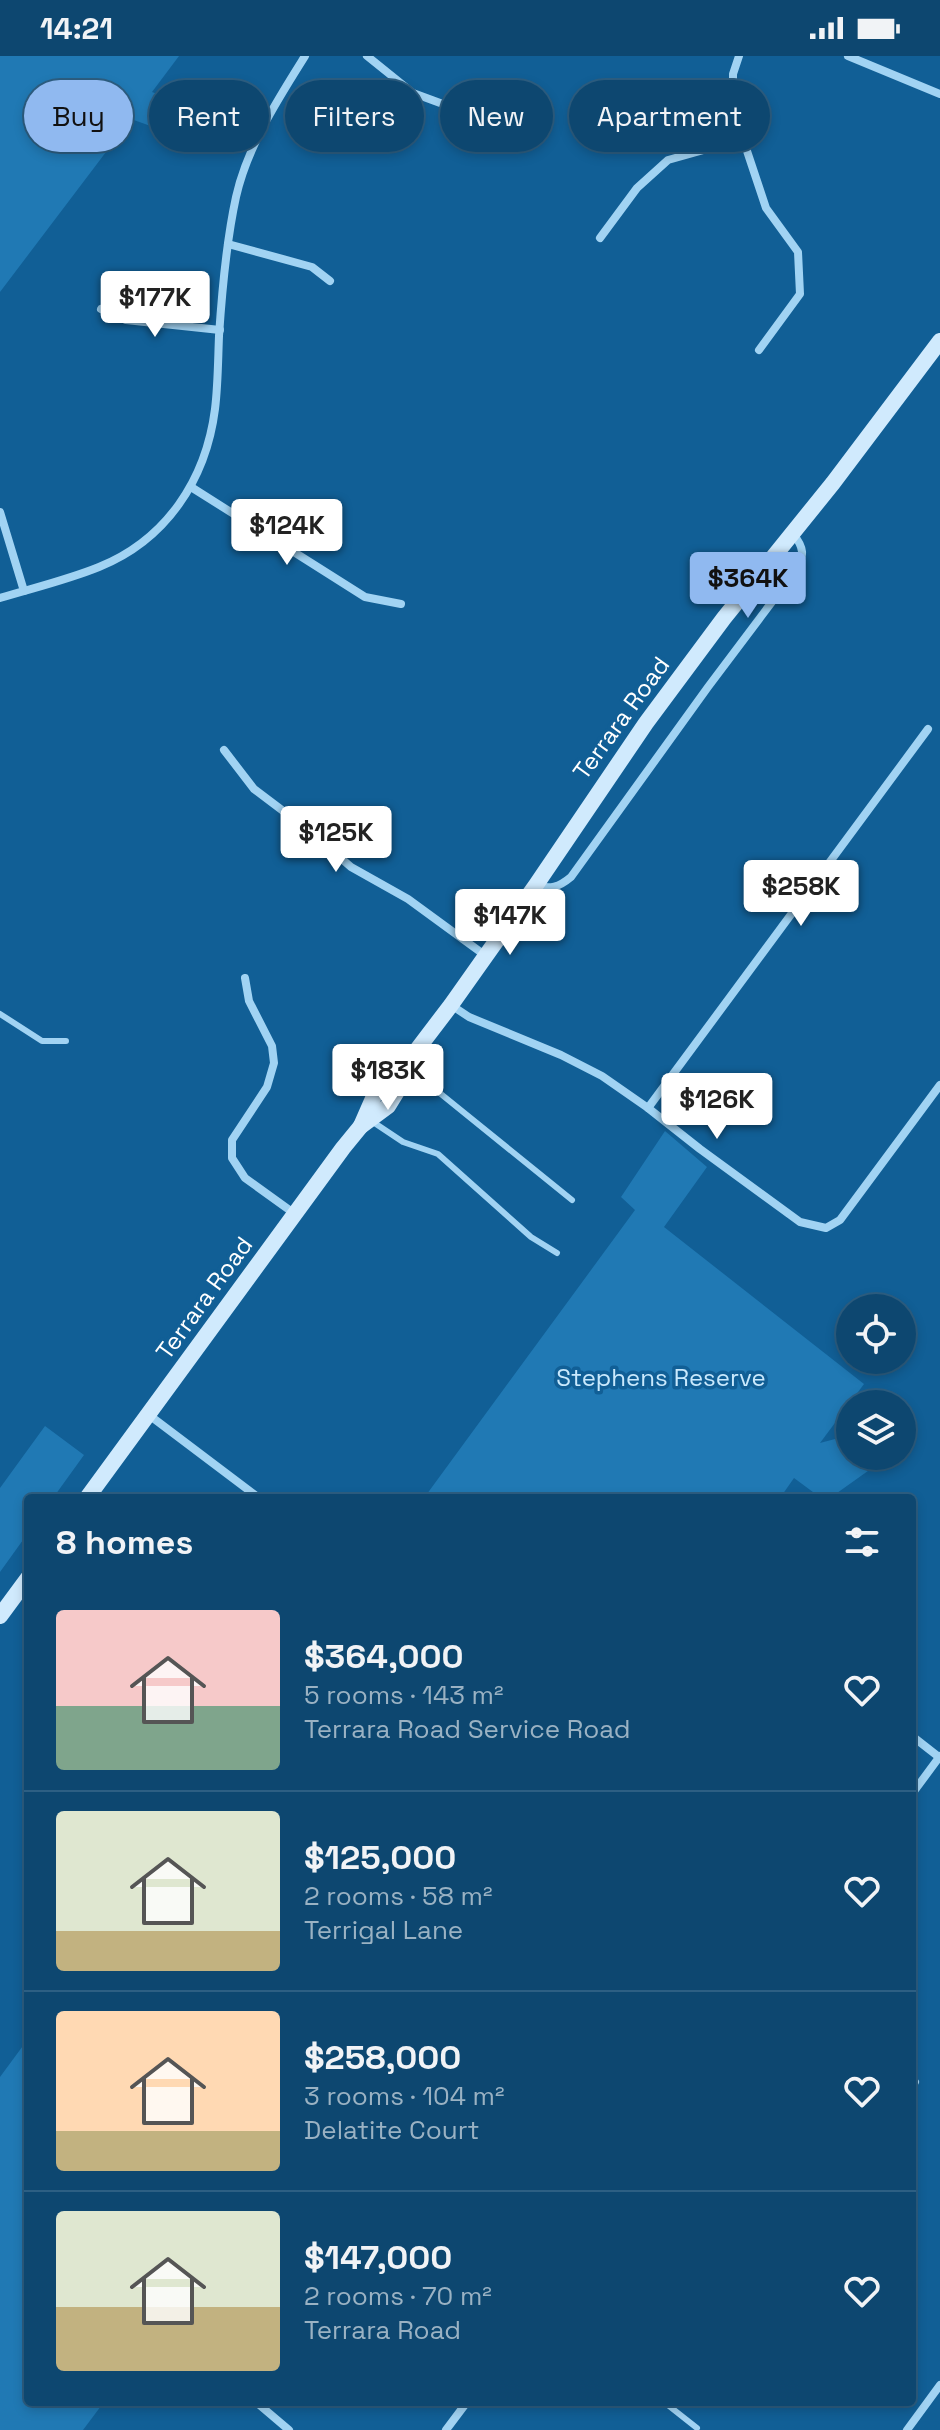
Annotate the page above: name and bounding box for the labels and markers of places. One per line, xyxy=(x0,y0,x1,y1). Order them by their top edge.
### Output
pin: $177K xyxy=(99,271,211,339)
pin: $124K xyxy=(231,499,343,567)
pin: $364K xyxy=(692,552,804,620)
pin: $125K xyxy=(280,806,392,874)
pin: $258K xyxy=(745,860,857,928)
pin: $147K xyxy=(454,889,566,957)
pin: $183K xyxy=(332,1044,444,1112)
pin: $126K xyxy=(661,1073,773,1141)

